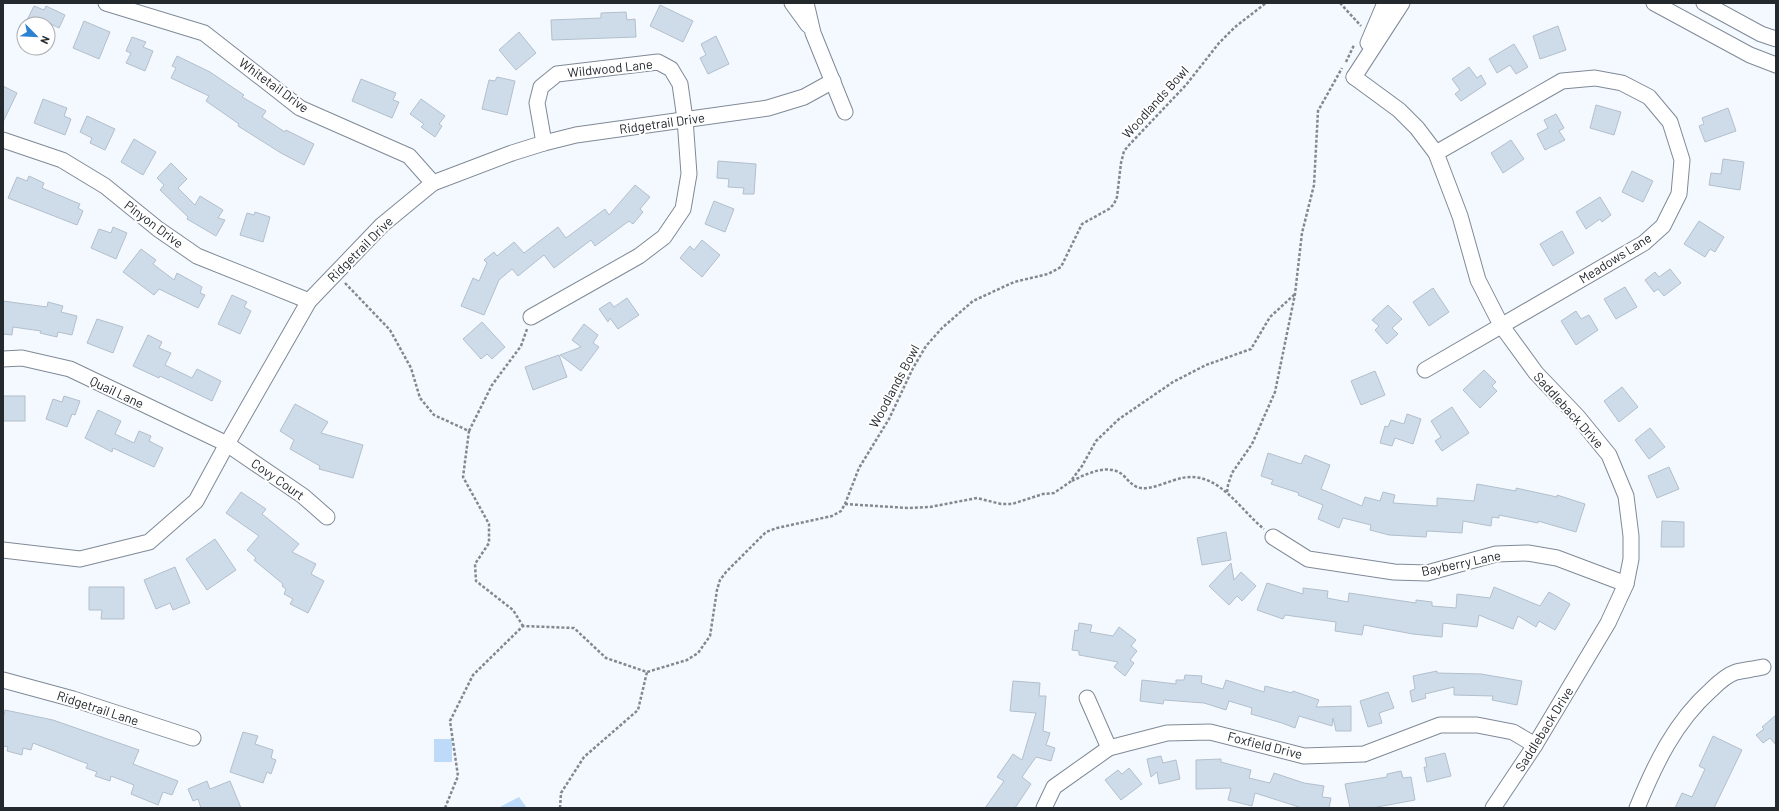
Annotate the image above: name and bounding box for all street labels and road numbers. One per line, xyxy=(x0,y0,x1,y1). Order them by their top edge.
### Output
street label: Whitetail Drive xyxy=(236,54,312,116)
street label: Wildwood Lane xyxy=(567,56,654,80)
street label: Woodlands Bowl xyxy=(1118,62,1192,142)
street label: Ridgetrail Drive xyxy=(618,109,706,137)
street label: Pinyon Drive xyxy=(121,197,187,251)
street label: Ridgetrail Drive xyxy=(324,213,396,285)
street label: Meadows Lane xyxy=(1576,229,1654,287)
street label: Woodlands Bowl xyxy=(865,342,923,430)
street label: Saddleback Drive xyxy=(1531,369,1607,451)
street label: Quail Lane xyxy=(87,373,147,412)
street label: Covy Court xyxy=(248,455,308,503)
street label: Bayberry Lane xyxy=(1420,547,1502,579)
street label: Saddleback Drive xyxy=(1512,684,1576,774)
street label: Ridgetrail Lane xyxy=(55,687,141,729)
street label: Foxfield Drive xyxy=(1226,728,1304,762)

